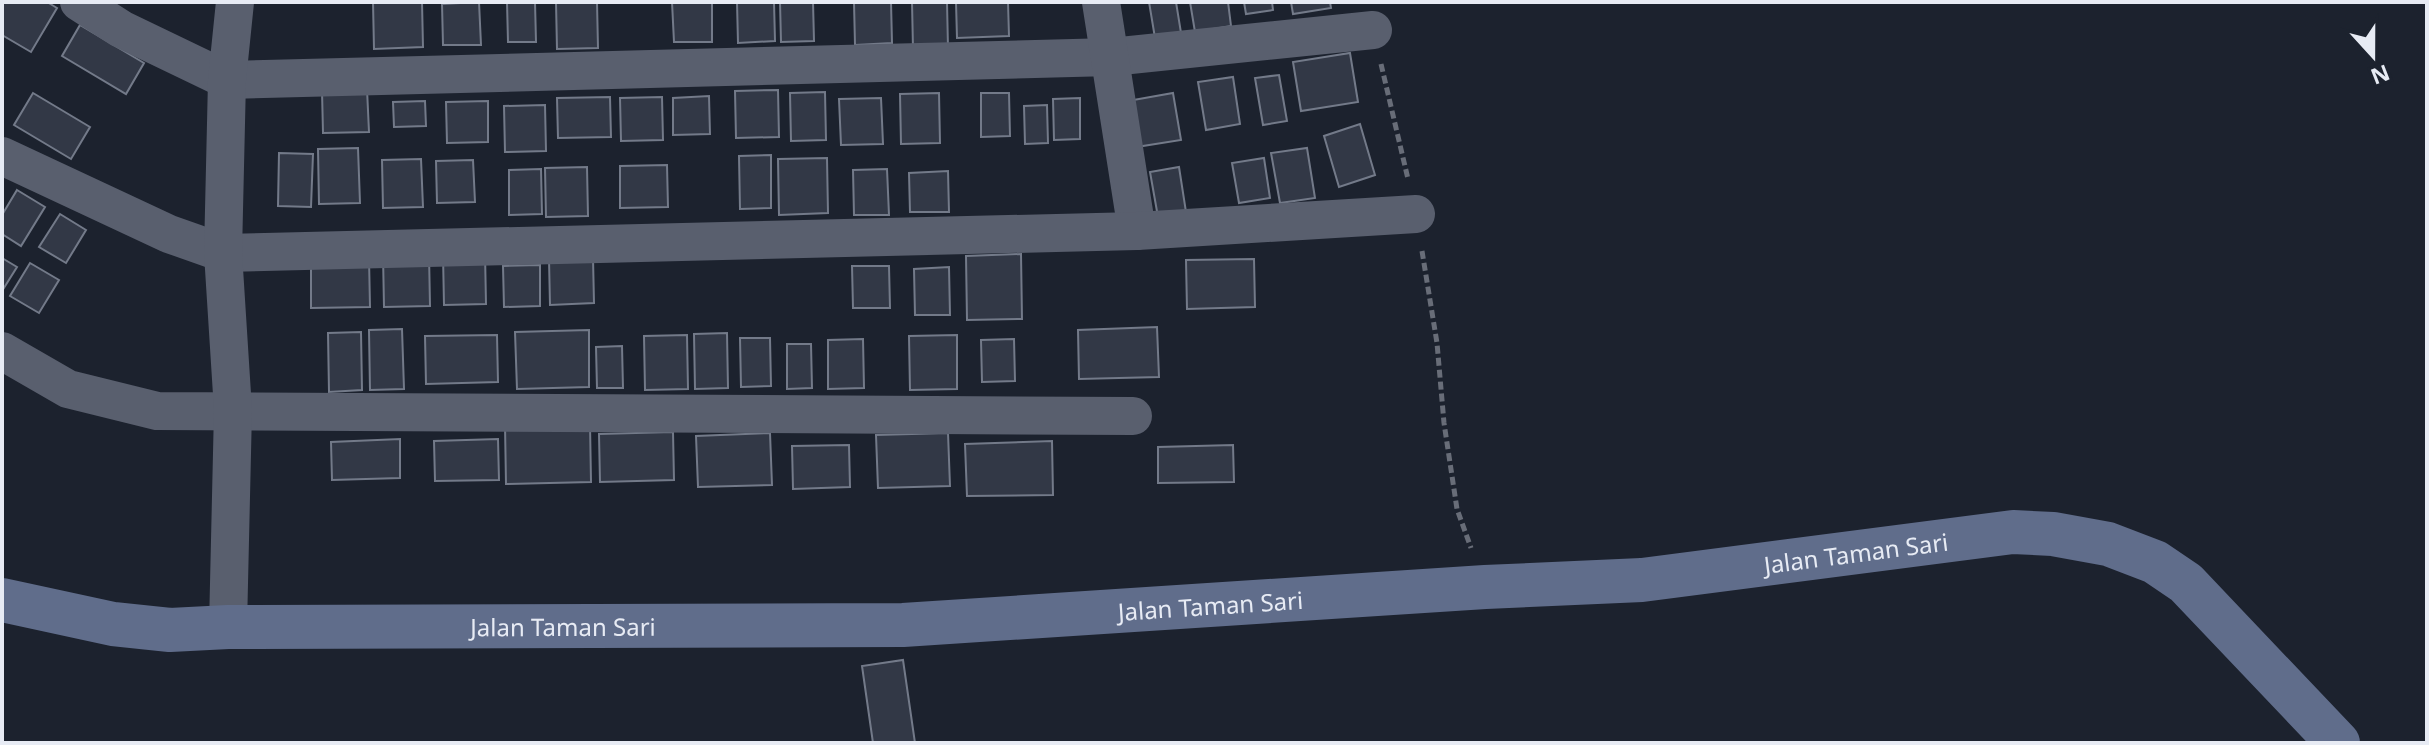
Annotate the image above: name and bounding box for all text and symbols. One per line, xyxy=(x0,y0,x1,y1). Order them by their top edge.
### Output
north arrow xyxy=(2333,16,2413,96)
text: N xyxy=(2367,58,2394,93)
street label: Jalan Taman Sari xyxy=(1760,524,1950,581)
street label: Jalan Taman Sari xyxy=(1115,582,1304,628)
street label: Jalan Taman Sari xyxy=(468,609,656,643)

